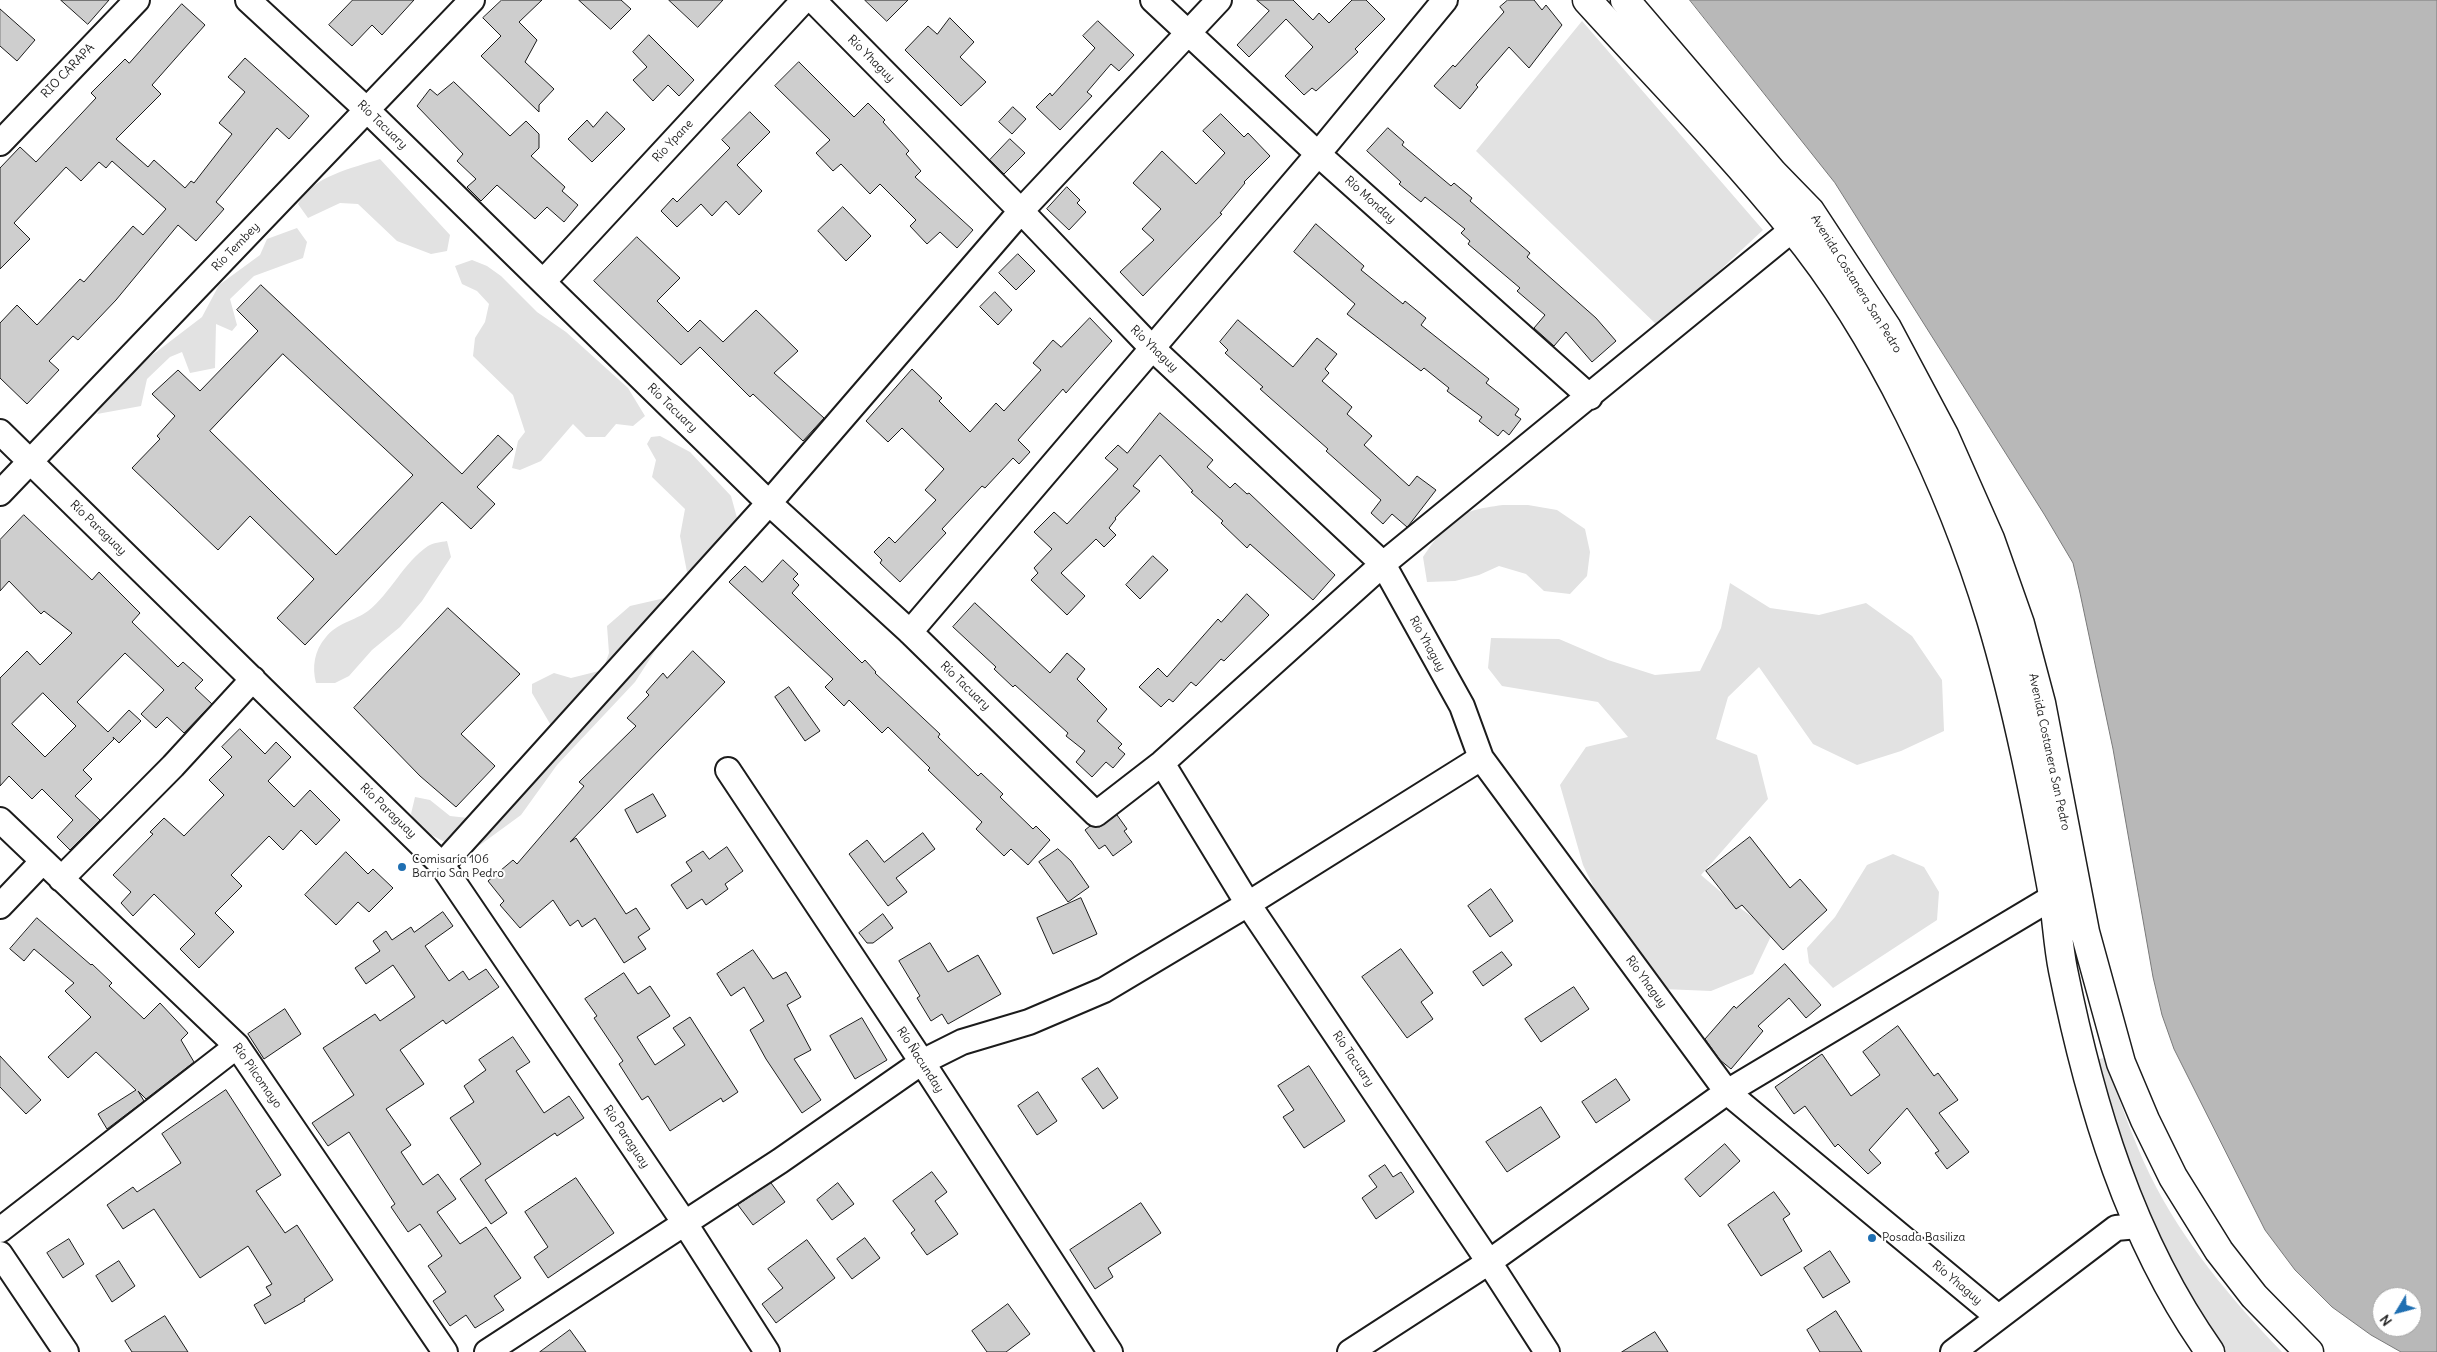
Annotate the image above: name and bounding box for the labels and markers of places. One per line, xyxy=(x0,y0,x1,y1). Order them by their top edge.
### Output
place label: Comisaría 106 Barrio San Pedro xyxy=(412,853,504,881)
marker: Comisaría 106 Barrio San Pedro xyxy=(396,861,408,873)
place label: Posada Basiliza xyxy=(1882,1231,1965,1245)
marker: Posada Basiliza xyxy=(1866,1232,1878,1244)

